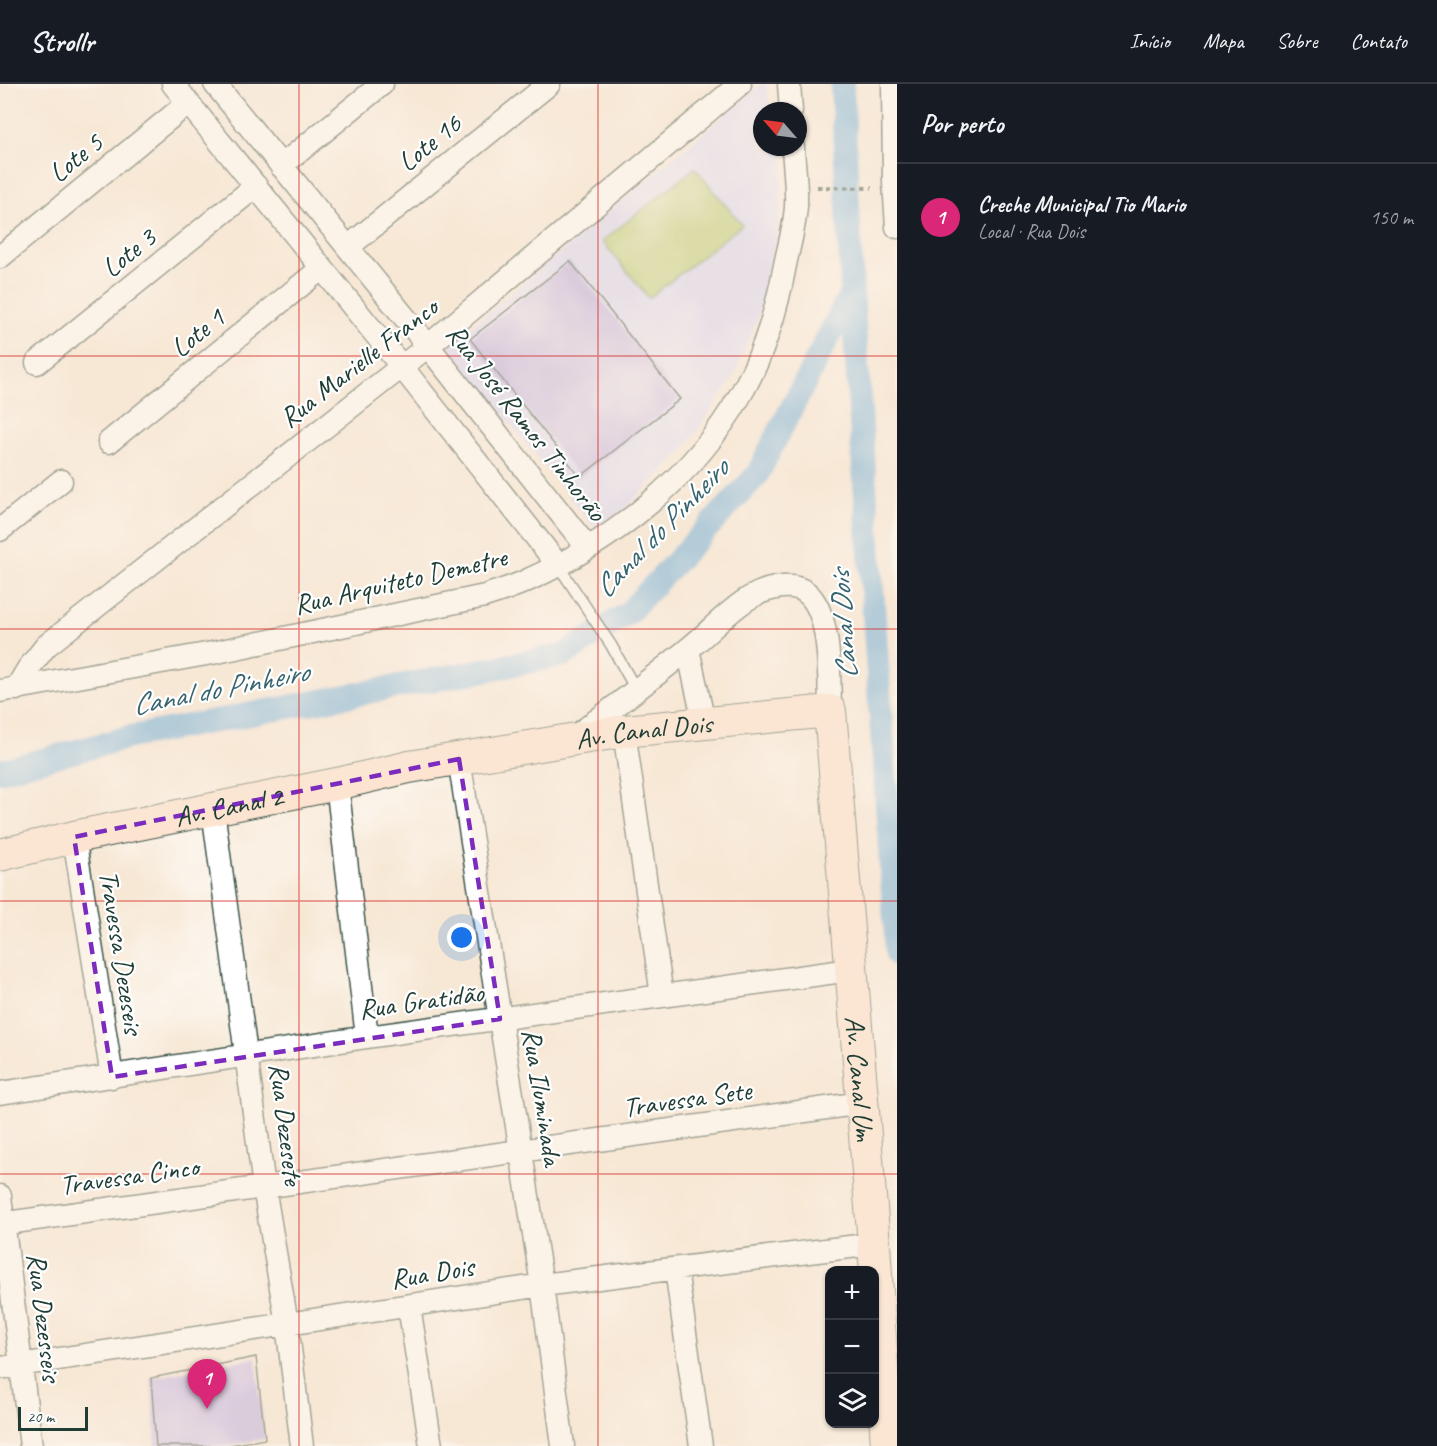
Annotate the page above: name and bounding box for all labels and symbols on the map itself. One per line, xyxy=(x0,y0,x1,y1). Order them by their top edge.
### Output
north arrow xyxy=(753,102,807,156)
street label: Lote 16 xyxy=(390,105,469,179)
street label: Lote 5 xyxy=(41,124,111,190)
street label: Lote 3 xyxy=(94,219,164,285)
street label: Rua Marielle Franco xyxy=(272,288,447,435)
street label: Lote 1 xyxy=(163,299,233,365)
street label: Rua José Ramos Tinhorão xyxy=(439,317,616,530)
water label: Canal do Pinheiro xyxy=(585,447,740,605)
street label: Rua Arquiteto Demetre xyxy=(290,539,512,622)
water label: Canal Dois xyxy=(820,565,866,681)
water label: Canal do Pinheiro xyxy=(129,651,316,724)
street label: Av. Canal Dois xyxy=(573,705,716,757)
street label: Av. Canal 2 xyxy=(172,778,288,834)
street label: Travessa Dezeseis xyxy=(91,868,152,1039)
your location xyxy=(447,923,476,952)
street label: Rua Gratidão xyxy=(356,974,488,1027)
street label: Av. Canal Um xyxy=(837,1014,883,1144)
street label: Rua Iluminada xyxy=(514,1026,571,1170)
street label: Rua Dezesete xyxy=(262,1061,312,1189)
street label: Travessa Sete xyxy=(621,1072,755,1125)
street label: Travessa Cinco xyxy=(57,1148,204,1203)
street label: Rua Dois xyxy=(388,1248,478,1296)
street label: Rua Dezesseis xyxy=(19,1251,70,1386)
pin: 1 xyxy=(188,1360,226,1409)
scale bar xyxy=(18,1404,88,1432)

